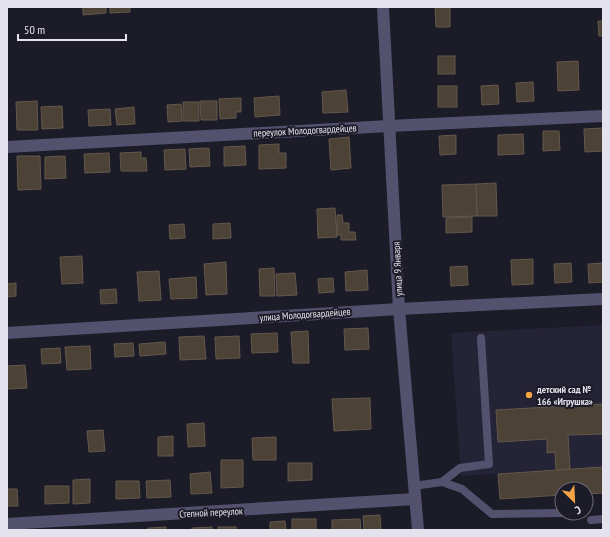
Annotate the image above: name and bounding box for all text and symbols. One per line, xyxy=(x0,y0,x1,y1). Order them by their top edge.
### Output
scale bar xyxy=(18,16,126,42)
text: 50 m xyxy=(24,22,45,37)
street label: переулок Молодогвардейцев xyxy=(253,121,357,140)
street label: улица 9 Января xyxy=(390,241,405,297)
street label: улица Молодогвардейцев xyxy=(259,305,351,324)
place label: детский сад № 166 «Игрушка» xyxy=(536,383,593,408)
marker: детский сад № 166 «Игрушка» xyxy=(524,390,534,400)
north arrow xyxy=(554,481,594,521)
text: С xyxy=(573,503,583,518)
street label: Степной переулок xyxy=(179,504,243,521)

